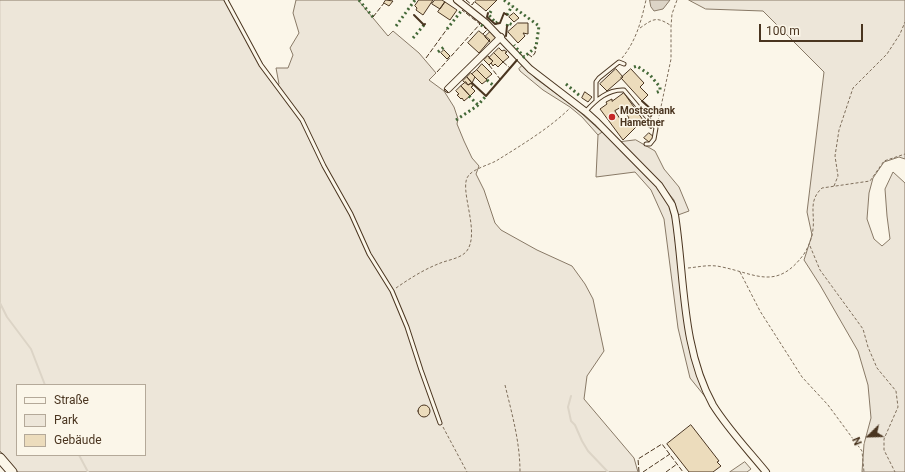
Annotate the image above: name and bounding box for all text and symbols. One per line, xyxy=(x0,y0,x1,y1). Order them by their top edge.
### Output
scale bar xyxy=(761,16,865,42)
text: 100 m xyxy=(766,24,800,38)
place label: Mostschank Hametner xyxy=(620,105,675,128)
marker: Mostschank Hametner xyxy=(607,112,617,122)
legend xyxy=(16,384,146,456)
text: Straße xyxy=(54,393,89,407)
text: Park xyxy=(54,413,78,427)
north arrow xyxy=(849,416,889,456)
text: Gebäude xyxy=(54,433,102,447)
text: N xyxy=(850,435,865,447)

